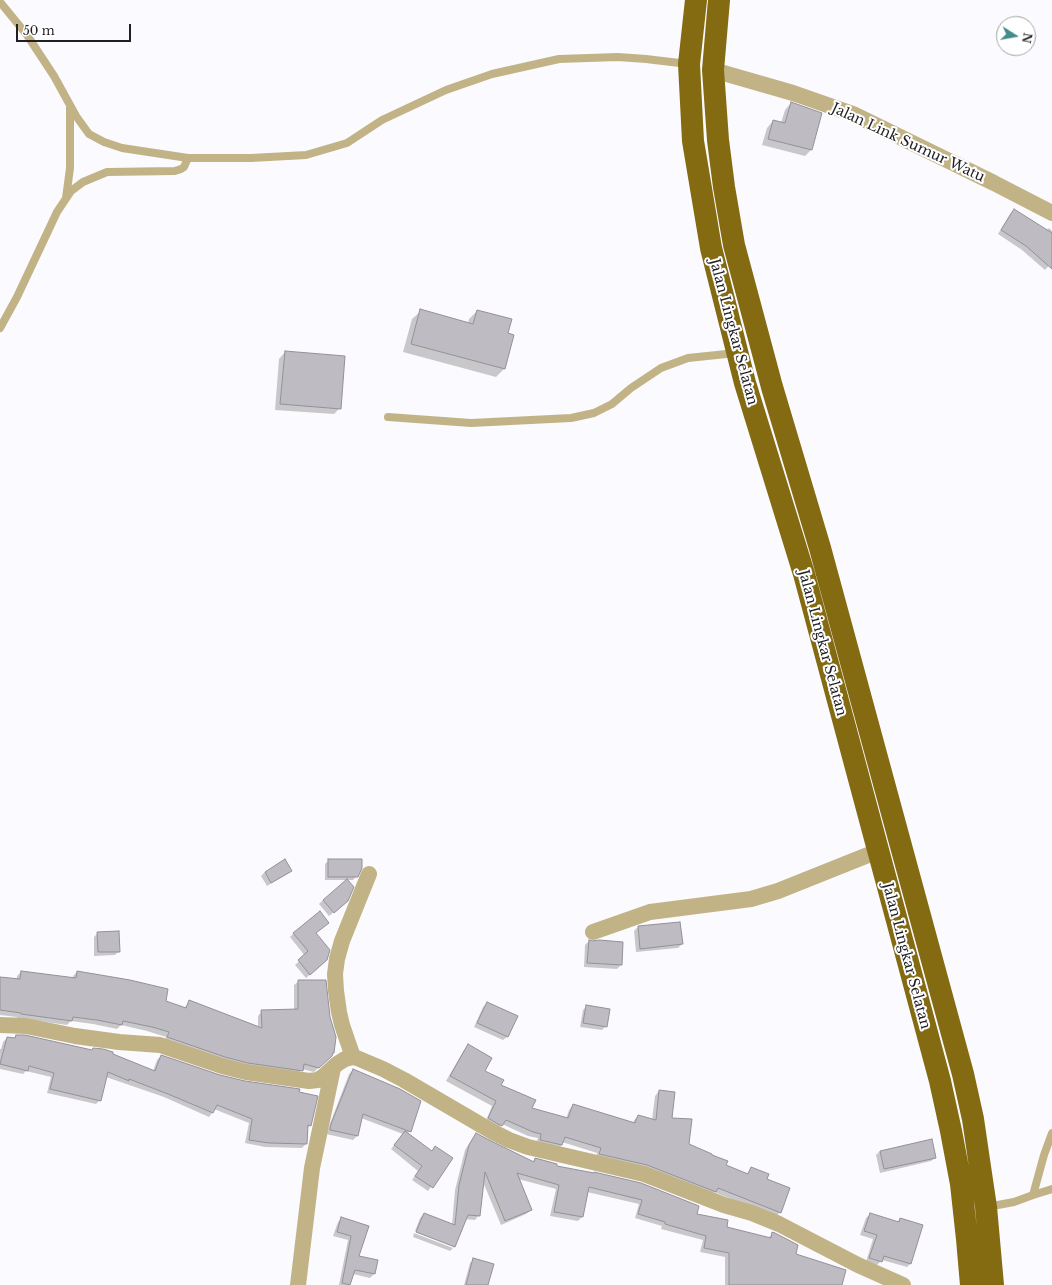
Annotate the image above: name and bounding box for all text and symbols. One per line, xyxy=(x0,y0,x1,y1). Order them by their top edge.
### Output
scale bar xyxy=(18,16,133,42)
north arrow xyxy=(996,16,1036,56)
text: 50 m xyxy=(23,23,55,38)
text: N xyxy=(1019,32,1035,45)
street label: Jalan Link Sumur Watu xyxy=(829,100,987,186)
street label: Jalan Lingkar Selatan xyxy=(705,257,761,407)
street label: Jalan Lingkar Selatan xyxy=(794,568,850,718)
street label: Jalan Lingkar Selatan xyxy=(878,881,934,1031)

